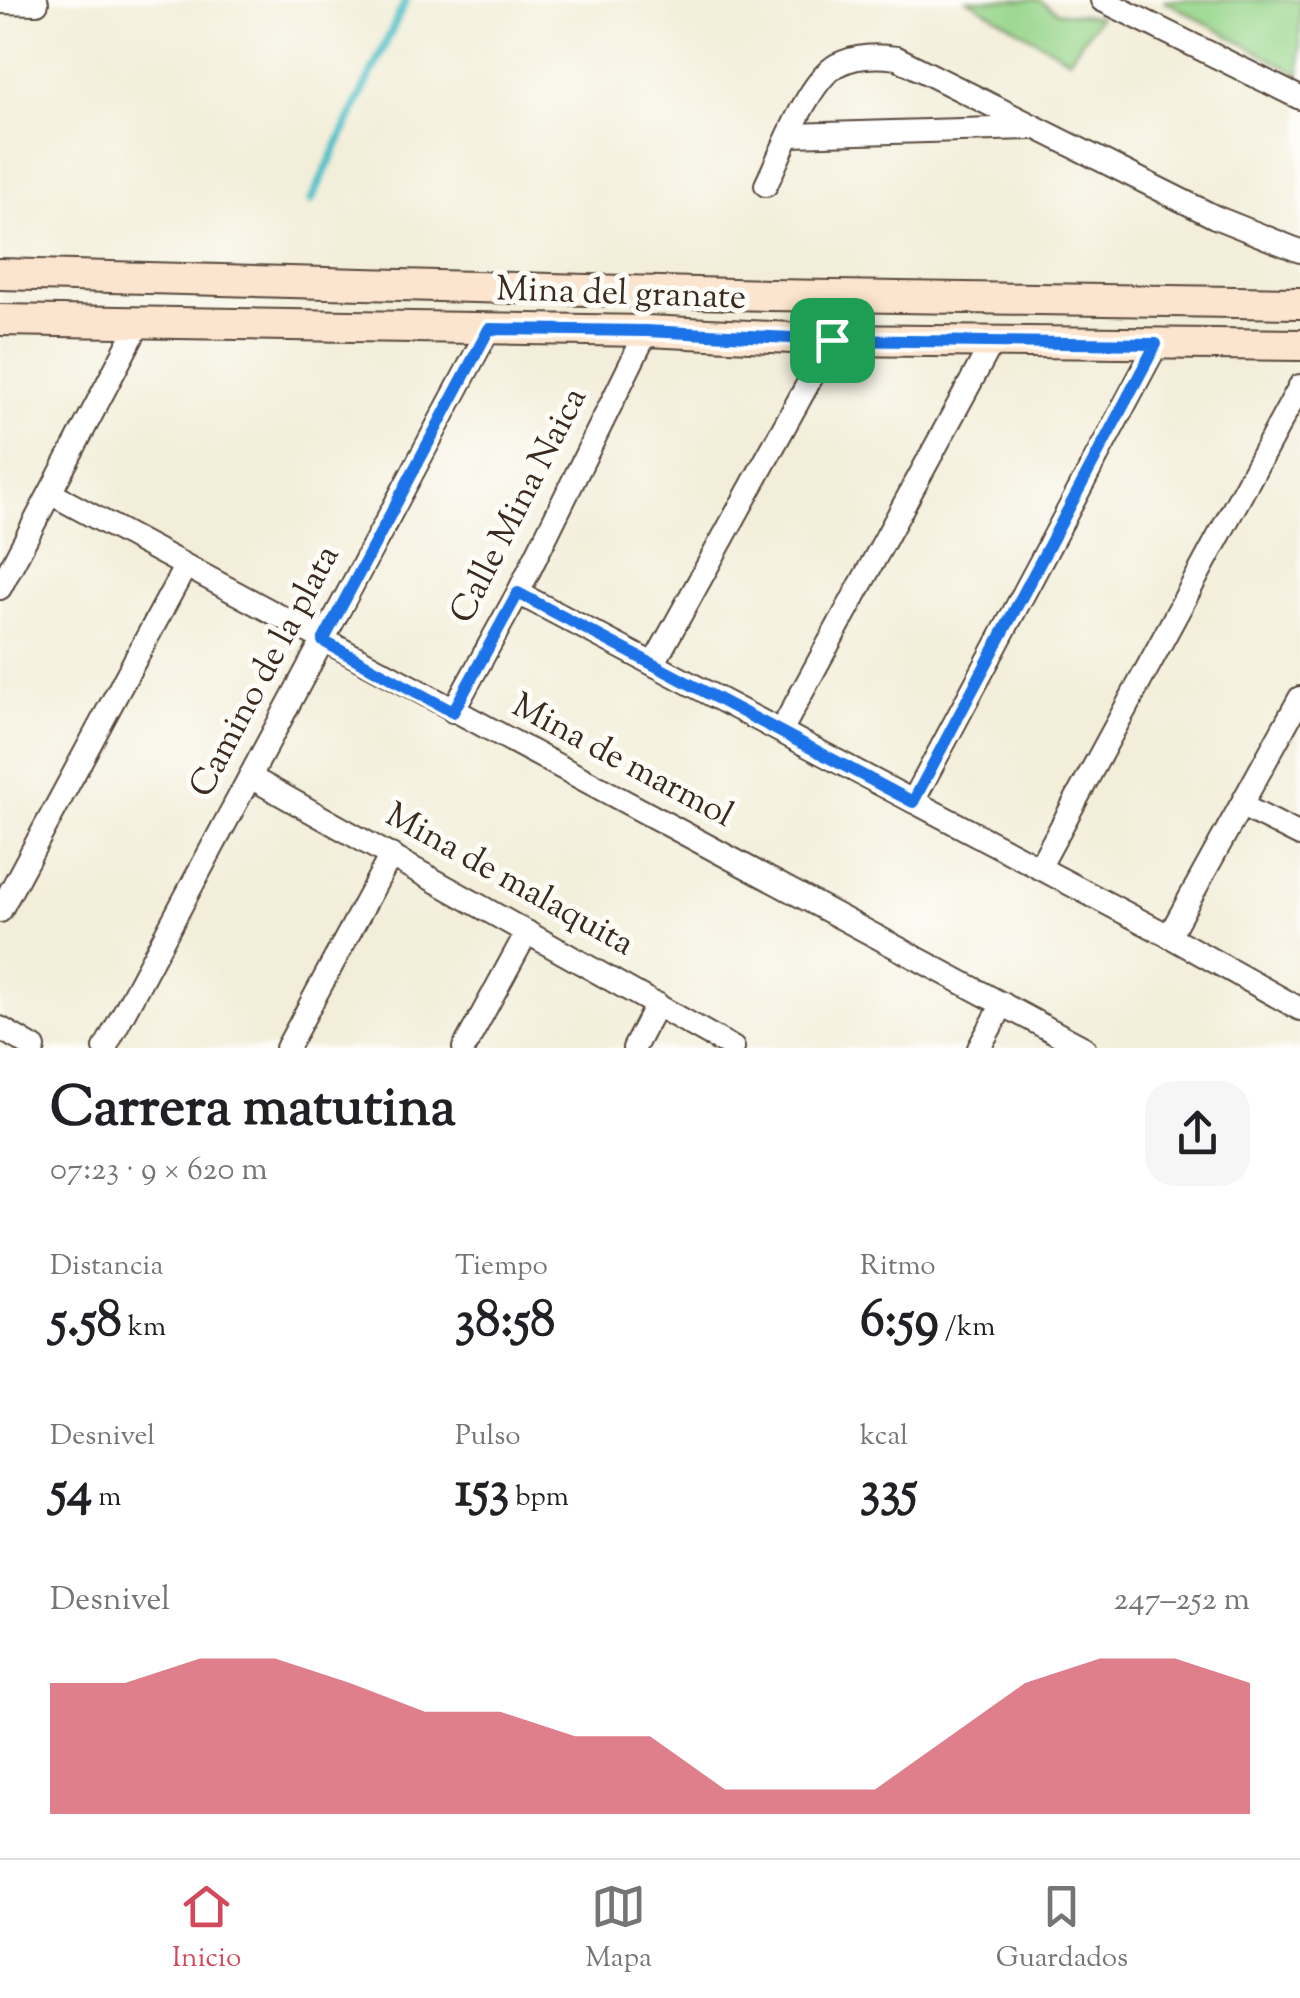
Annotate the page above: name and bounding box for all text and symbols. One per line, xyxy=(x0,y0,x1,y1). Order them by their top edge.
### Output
street label: Mina del granate xyxy=(495,265,747,325)
pin xyxy=(790,298,875,383)
icon: arrive xyxy=(805,313,860,368)
street label: Calle Mina Naica xyxy=(439,379,601,633)
street label: Camino de la plata xyxy=(178,537,354,807)
street label: Mina de marmol xyxy=(502,682,742,842)
street label: Mina de malaquita xyxy=(375,791,643,971)
text: Carrera matutina xyxy=(50,1071,456,1150)
button: share xyxy=(1145,1081,1250,1186)
text: 07:23 · 9 × 620 m xyxy=(50,1148,268,1194)
text: Distancia xyxy=(50,1247,163,1287)
text: Tiempo xyxy=(455,1247,548,1287)
text: Ritmo xyxy=(860,1247,936,1287)
text: 5.58 xyxy=(50,1287,122,1359)
text: 38:58 xyxy=(455,1287,555,1359)
text: 6:59 xyxy=(860,1287,939,1359)
text: km xyxy=(122,1308,166,1348)
text: /km xyxy=(939,1308,995,1348)
text: Desnivel xyxy=(50,1417,155,1457)
text: Pulso xyxy=(455,1417,521,1457)
text: kcal xyxy=(860,1417,908,1457)
text: 54 xyxy=(50,1457,92,1529)
text: 153 xyxy=(455,1457,509,1529)
text: 335 xyxy=(860,1457,918,1529)
text: m xyxy=(92,1478,121,1518)
text: bpm xyxy=(509,1478,569,1518)
text: Desnivel xyxy=(50,1578,170,1624)
text: 247–252 m xyxy=(1114,1578,1250,1624)
tab: Inicio xyxy=(172,1879,241,1979)
tab: Mapa xyxy=(585,1879,652,1979)
tab: Guardados xyxy=(996,1879,1128,1979)

